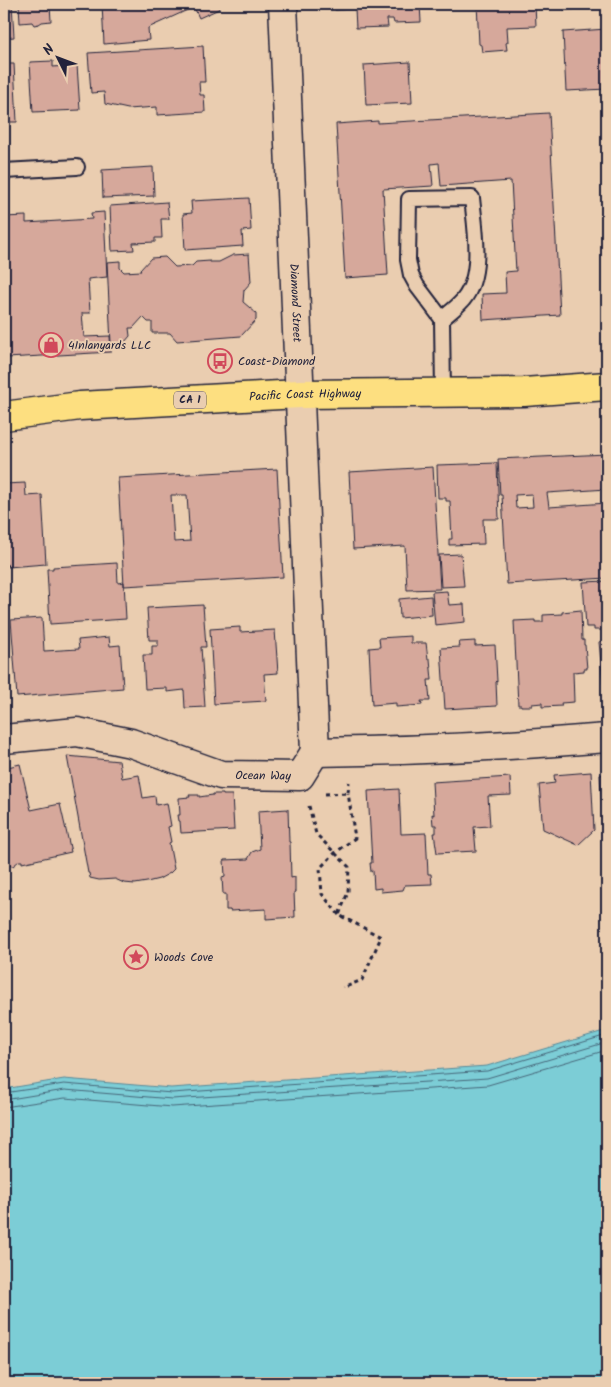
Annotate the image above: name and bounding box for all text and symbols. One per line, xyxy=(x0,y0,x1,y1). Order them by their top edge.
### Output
north arrow xyxy=(32,32,82,82)
text: N xyxy=(38,39,60,61)
street label: Diamond Street xyxy=(285,263,307,343)
shop icon: 4Inlanyards LLC xyxy=(38,332,64,358)
place label: 4Inlanyards LLC xyxy=(68,336,151,355)
bus stop icon: Coast-Diamond xyxy=(207,348,233,374)
place label: Coast-Diamond xyxy=(238,352,316,371)
street label: Pacific Coast Highway xyxy=(248,384,362,406)
road number: CA 1 xyxy=(174,392,206,408)
street label: Ocean Way xyxy=(235,766,291,785)
place icon: Woods Cove xyxy=(123,944,149,970)
place label: Woods Cove xyxy=(154,948,214,967)

